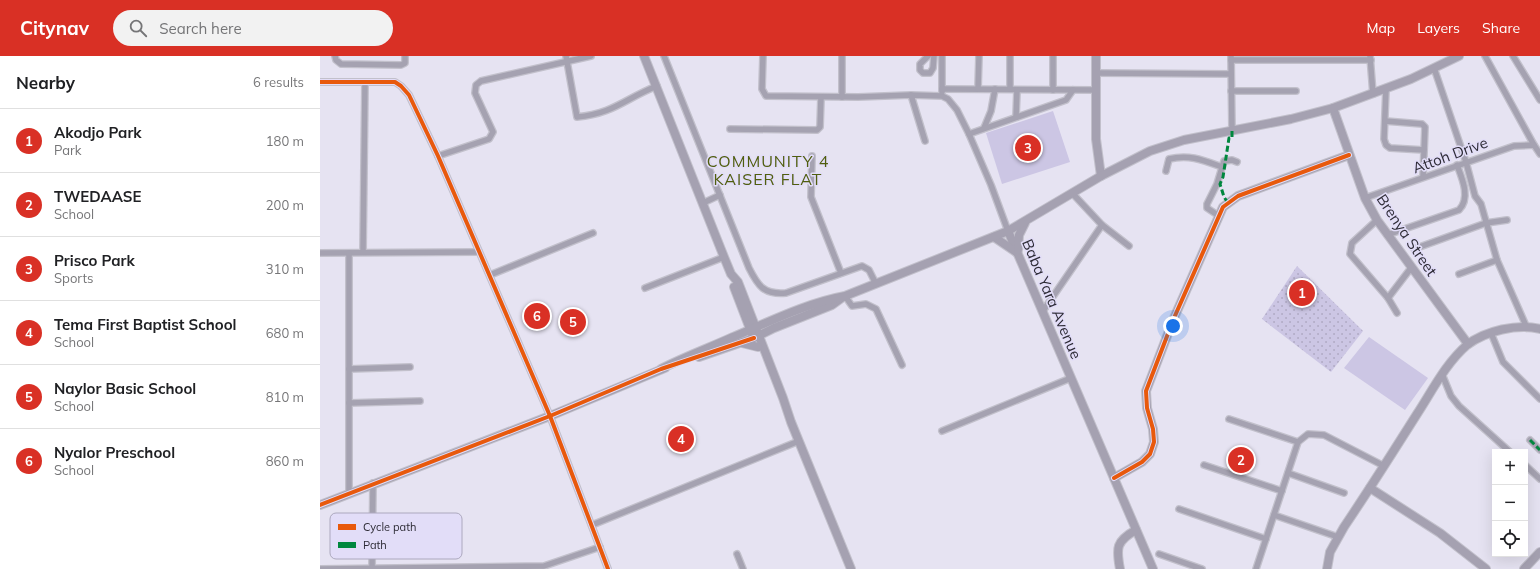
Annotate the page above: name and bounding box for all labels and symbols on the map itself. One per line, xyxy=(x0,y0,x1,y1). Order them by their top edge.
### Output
pin: 3 xyxy=(1015,133,1041,163)
street label: Attoh Drive xyxy=(1410,133,1490,177)
district label: COMMUNITY 4 KAISER FLAT xyxy=(707,151,829,189)
street label: Brenya Street xyxy=(1373,190,1441,280)
street label: Baba Yara Avenue xyxy=(1018,236,1086,362)
pin: 1 xyxy=(1289,278,1315,308)
pin: 6 xyxy=(524,301,550,331)
pin: 5 xyxy=(560,307,586,337)
your location xyxy=(1163,316,1183,336)
pin: 4 xyxy=(668,424,694,454)
pin: 2 xyxy=(1228,445,1254,475)
legend xyxy=(330,513,462,559)
text: Cycle path xyxy=(363,520,416,534)
text: Path xyxy=(363,538,387,552)

